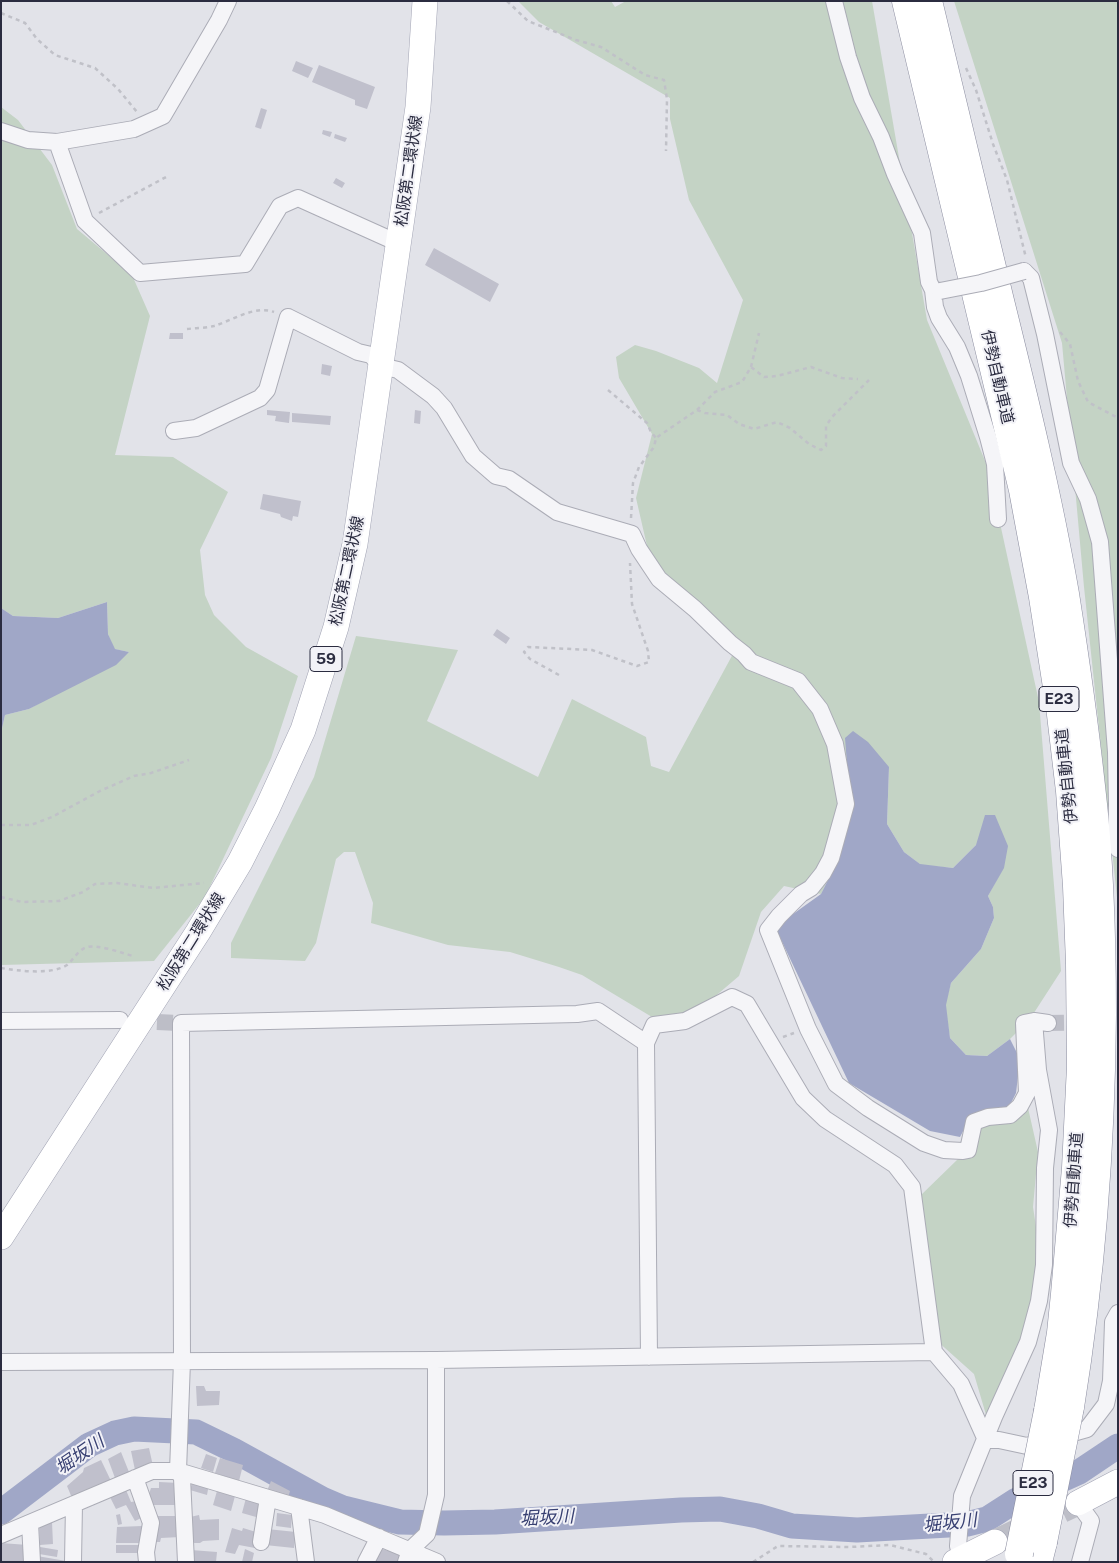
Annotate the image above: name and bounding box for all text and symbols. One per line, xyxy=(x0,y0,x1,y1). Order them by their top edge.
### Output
street label: 松阪第二環状線 xyxy=(392,114,426,228)
street label: 伊勢自動車道 xyxy=(977,328,1017,426)
street label: 松阪第二環状線 xyxy=(326,514,368,628)
road number: 59 xyxy=(310,646,342,672)
road number: E23 xyxy=(1039,686,1079,712)
street label: 伊勢自動車道 xyxy=(1052,727,1082,825)
street label: 松阪第二環状線 xyxy=(153,889,229,995)
street label: 伊勢自動車道 xyxy=(1061,1131,1087,1229)
water label: 堀坂川 xyxy=(52,1431,108,1479)
road number: E23 xyxy=(1013,1470,1053,1496)
water label: 堀坂川 xyxy=(519,1506,575,1530)
water label: 堀坂川 xyxy=(922,1509,978,1537)

